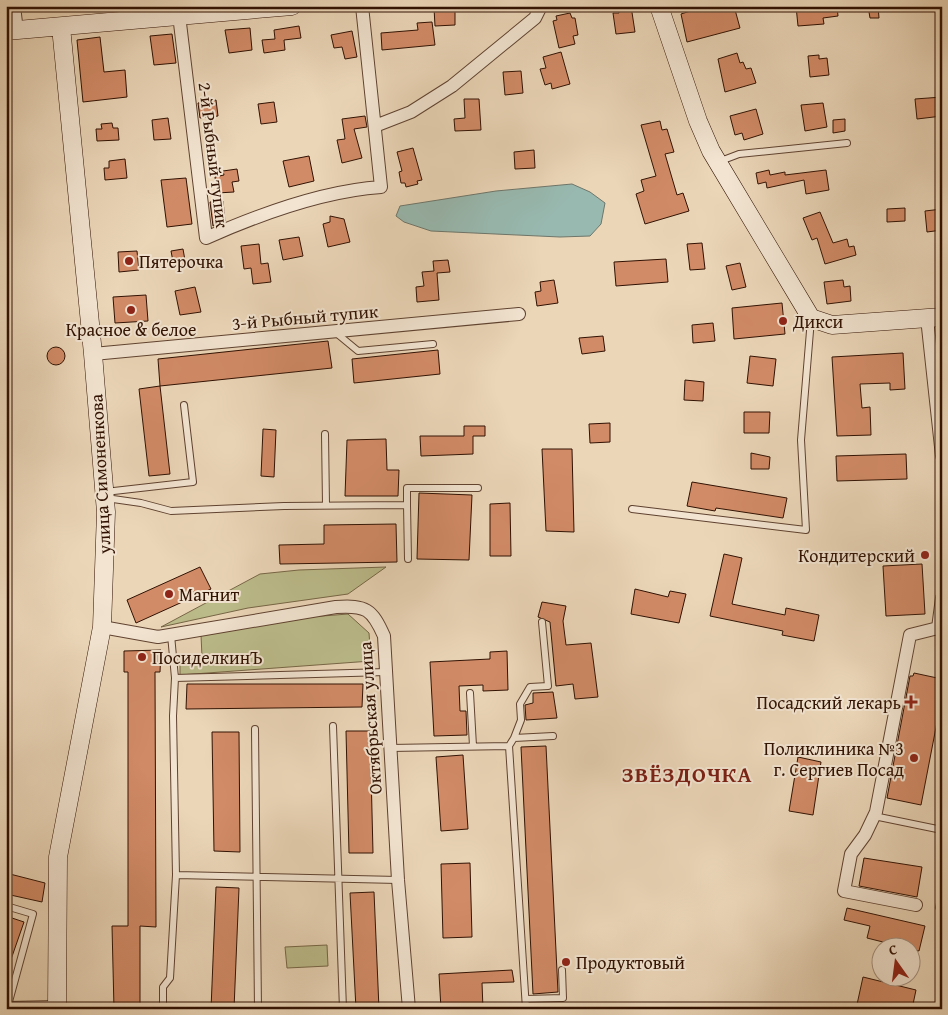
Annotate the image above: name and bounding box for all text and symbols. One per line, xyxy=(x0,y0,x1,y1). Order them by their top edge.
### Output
street label: 2-й Рыбный тупик xyxy=(192,80,236,230)
place label: Пятерочка xyxy=(139,248,224,275)
marker: Пятерочка xyxy=(123,255,135,267)
street label: 3-й Рыбный тупик xyxy=(231,297,380,337)
marker: Красное & белое xyxy=(125,304,137,316)
place label: Дикси xyxy=(792,308,844,335)
marker: Дикси xyxy=(777,315,789,327)
place label: Красное & белое xyxy=(66,316,196,343)
street label: улица Симоненкова xyxy=(82,393,118,556)
place label: Кондитерский xyxy=(798,542,915,569)
marker: Кондитерский xyxy=(919,549,931,561)
place label: Магнит xyxy=(179,581,239,608)
marker: Магнит xyxy=(163,588,175,600)
street label: Октябрьская улица xyxy=(351,640,389,795)
place label: ПосиделкинЪ xyxy=(152,644,263,671)
marker: ПосиделкинЪ xyxy=(136,651,148,663)
place label: Посадский лекарь xyxy=(757,689,901,716)
marker: Посадский лекарь xyxy=(905,696,917,708)
place label: Поликлиника №3 г. Сергиев Посад xyxy=(764,735,904,783)
marker: Поликлиника №3 г. Сергиев Посад xyxy=(908,752,920,764)
district label: ЗВЁЗДОЧКА xyxy=(622,758,753,790)
north arrow xyxy=(870,938,920,988)
text: С xyxy=(887,939,899,960)
place label: Продуктовый xyxy=(576,949,685,976)
marker: Продуктовый xyxy=(560,956,572,968)

